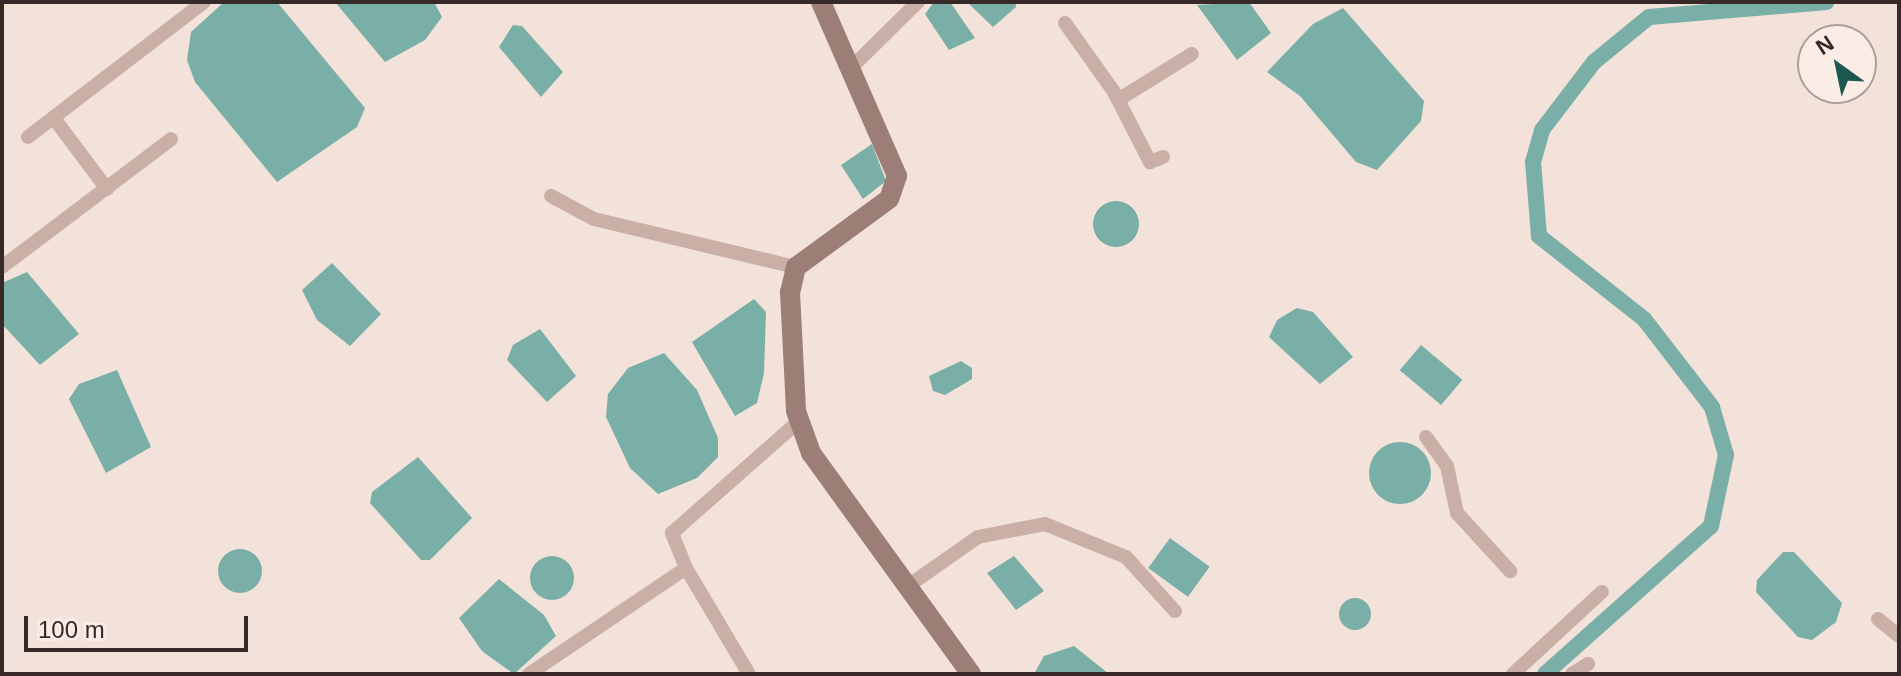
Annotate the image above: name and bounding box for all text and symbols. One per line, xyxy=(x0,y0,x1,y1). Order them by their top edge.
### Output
north arrow xyxy=(1797,24,1877,104)
text: N xyxy=(1811,30,1838,60)
scale bar xyxy=(28,600,252,650)
text: 100 m xyxy=(38,616,105,643)

